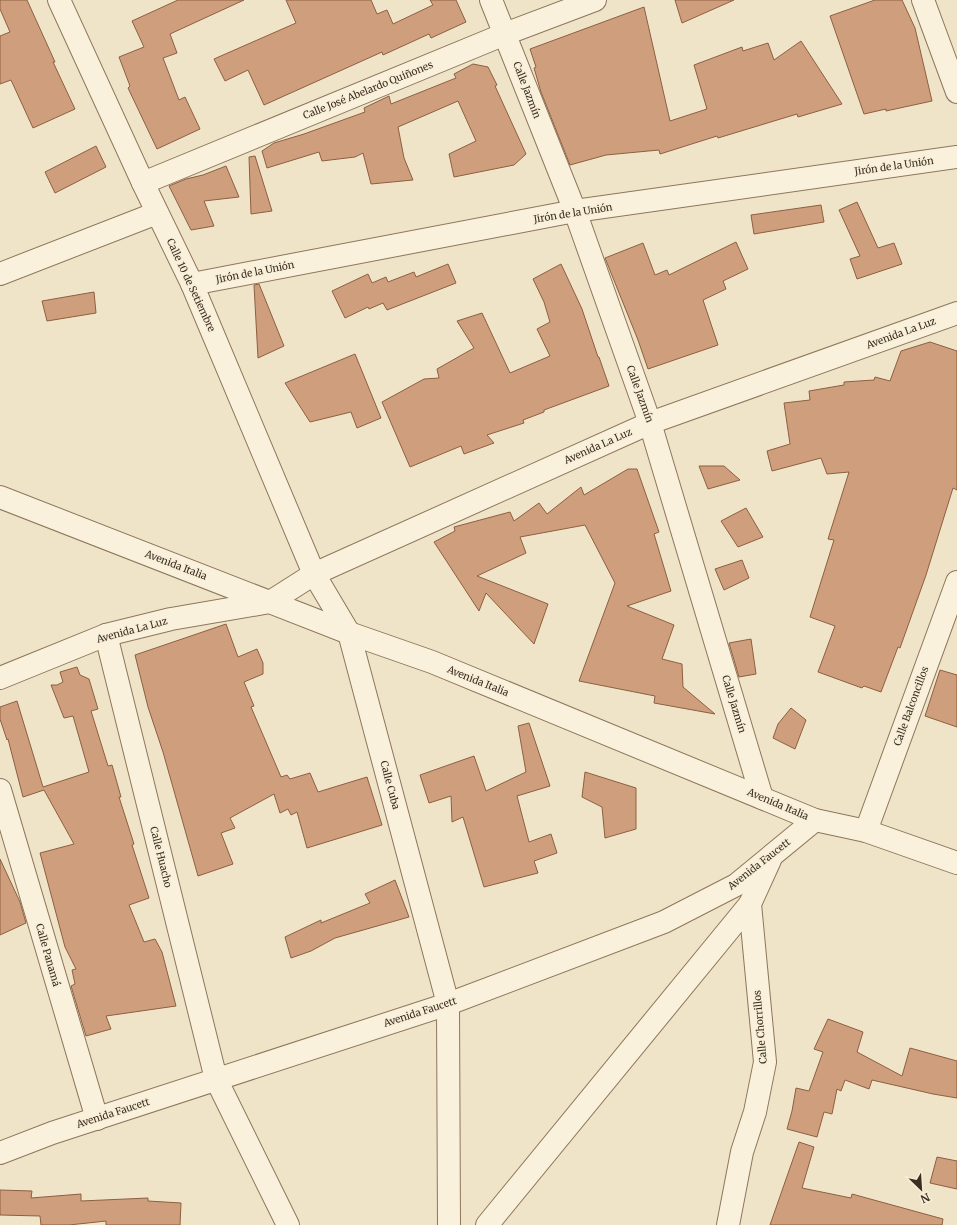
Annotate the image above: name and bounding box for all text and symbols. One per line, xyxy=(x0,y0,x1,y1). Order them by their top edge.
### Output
street label: Calle José Abelardo Quiñones xyxy=(301,58,435,122)
street label: Calle Jazmín xyxy=(510,60,544,121)
street label: Jirón de la Unión xyxy=(853,154,935,178)
street label: Jirón de la Unión xyxy=(532,200,614,226)
street label: Calle 10 de Setiembre xyxy=(164,236,218,334)
street label: Jirón de la Unión xyxy=(214,258,296,286)
street label: Avenida La Luz xyxy=(864,314,938,352)
street label: Calle Jazmín xyxy=(624,364,656,425)
street label: Avenida La Luz xyxy=(561,425,634,467)
street label: Avenida Italia xyxy=(142,547,209,583)
street label: Avenida La Luz xyxy=(94,614,169,646)
street label: Avenida Italia xyxy=(444,662,511,700)
street label: Calle Balconcillos xyxy=(891,664,931,748)
street label: Calle Jazmín xyxy=(719,673,749,735)
street label: Calle Cuba xyxy=(377,759,403,811)
street label: Avenida Italia xyxy=(744,785,811,823)
street label: Calle Huacho xyxy=(147,825,175,889)
street label: Avenida Faucett xyxy=(724,835,793,893)
street label: Calle Panamá xyxy=(33,922,63,989)
street label: Calle Chorrillos xyxy=(750,990,770,1064)
street label: Avenida Faucett xyxy=(381,994,458,1030)
street label: Avenida Faucett xyxy=(74,1095,151,1131)
north arrow xyxy=(901,1169,941,1209)
text: N xyxy=(918,1190,932,1206)

